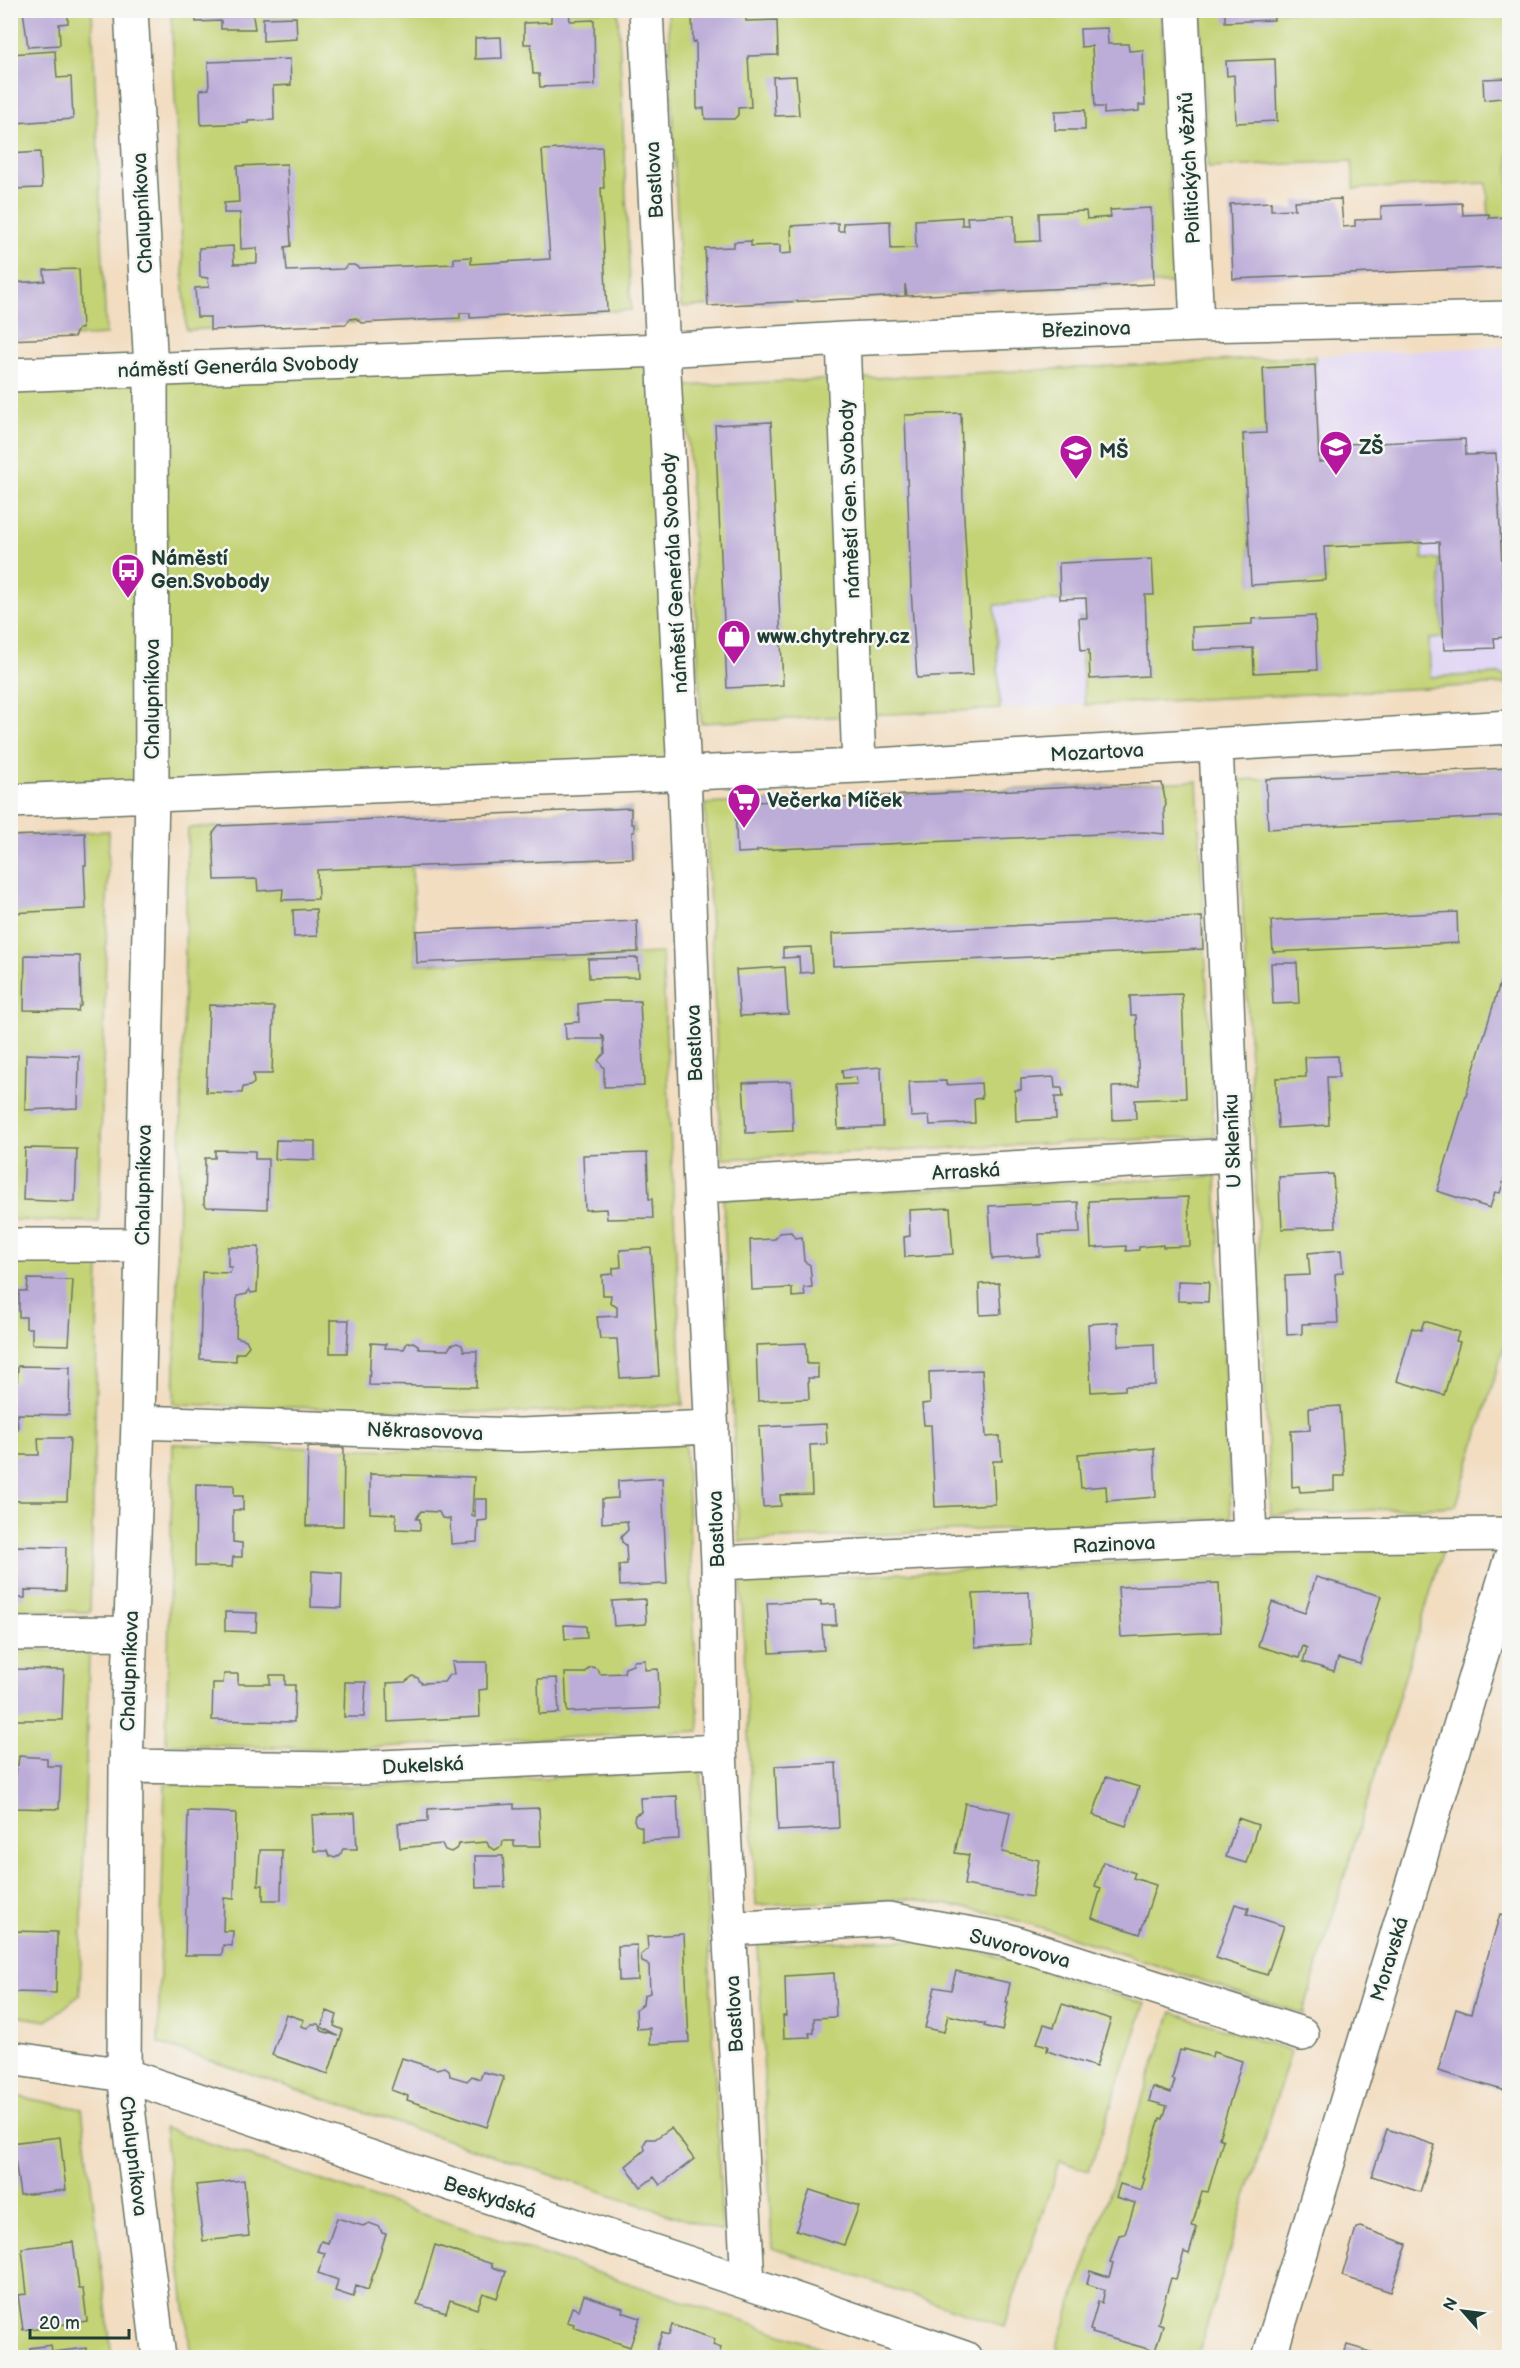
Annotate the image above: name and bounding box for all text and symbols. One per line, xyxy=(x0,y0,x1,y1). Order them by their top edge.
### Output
street label: Politických vězňů xyxy=(1174,91,1206,245)
street label: Bastlova xyxy=(641,141,669,219)
street label: Chalupníkova xyxy=(128,152,158,274)
street label: Březinova xyxy=(1041,316,1131,344)
street label: náměstí Generála Svobody xyxy=(117,351,359,383)
street label: náměstí Gen. Svobody xyxy=(835,399,865,599)
school or university icon: ZŠ xyxy=(1318,429,1354,476)
school or university icon: MŠ xyxy=(1058,433,1094,480)
place label: ZŠ xyxy=(1359,434,1383,460)
place label: MŠ xyxy=(1099,438,1128,464)
street label: náměstí Generála Svobody xyxy=(657,452,693,694)
place label: Náměstí Gen.Svobody xyxy=(151,547,270,594)
bus stop icon: Náměstí Gen.Svobody xyxy=(110,552,146,599)
shop icon: www.chytrehry.cz xyxy=(716,618,752,665)
place label: www.chytrehry.cz xyxy=(757,625,910,649)
street label: Chalupníkova xyxy=(141,638,165,760)
street label: Mozartova xyxy=(1049,739,1145,767)
supermarket icon: Večerka Míček xyxy=(726,782,762,829)
place label: Večerka Míček xyxy=(767,789,903,813)
street label: Bastlova xyxy=(682,1004,708,1082)
street label: U Skleníku xyxy=(1219,1093,1247,1189)
street label: Chalupníkova xyxy=(131,1124,157,1246)
street label: Arraská xyxy=(931,1158,1001,1186)
street label: Někrasovova xyxy=(366,1418,484,1446)
street label: Bastlova xyxy=(704,1490,730,1568)
street label: Razinova xyxy=(1072,1531,1156,1559)
street label: Chalupníkova xyxy=(116,1610,144,1732)
street label: Dukelská xyxy=(381,1752,465,1780)
street label: Moravská xyxy=(1366,1914,1414,2004)
street label: Suvorovova xyxy=(967,1924,1073,1974)
street label: Bastlova xyxy=(721,1975,749,2053)
street label: Chalupníkova xyxy=(114,2094,152,2218)
street label: Beskydská xyxy=(440,2172,539,2224)
north arrow xyxy=(1433,2281,1493,2341)
text: N xyxy=(1440,2295,1462,2314)
scale bar xyxy=(30,2302,129,2340)
text: 20 m xyxy=(39,2313,80,2334)

